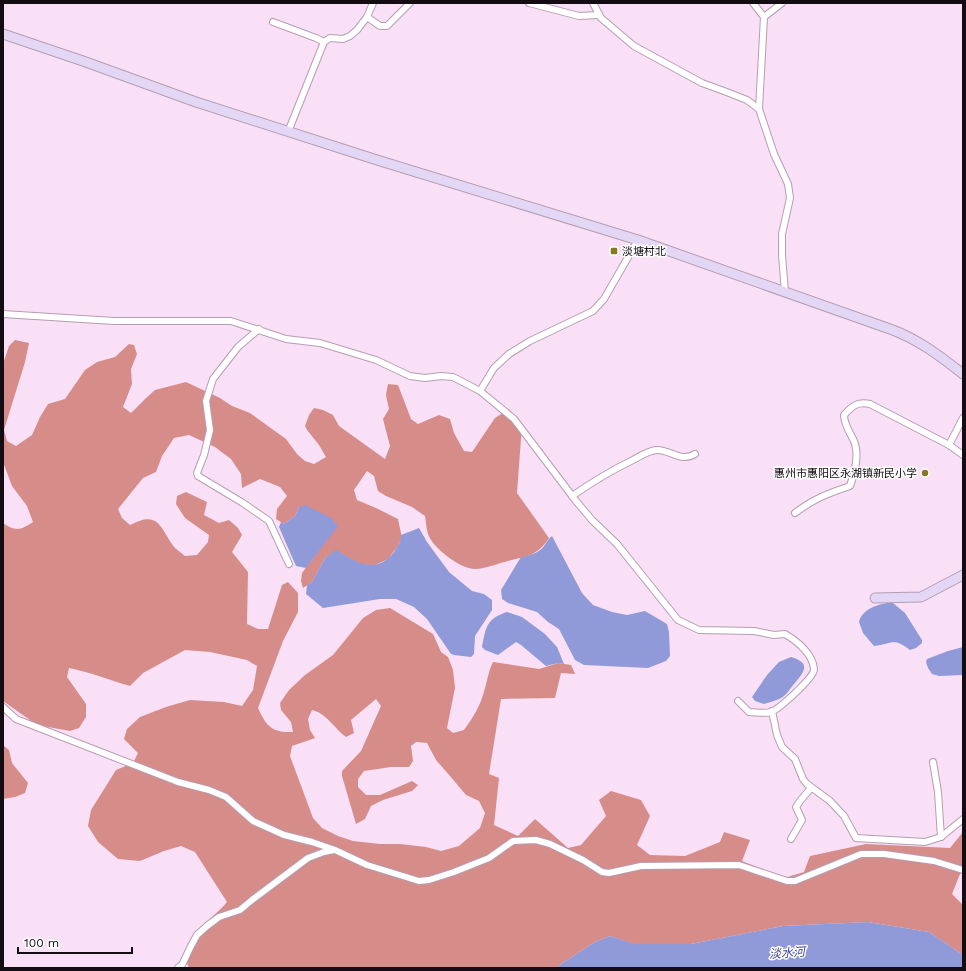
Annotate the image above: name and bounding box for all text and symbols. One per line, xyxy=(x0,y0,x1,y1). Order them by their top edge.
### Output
place label: 淡塘村北 xyxy=(622,245,666,258)
marker: 淡塘村北 xyxy=(609,246,619,256)
place label: 惠州市惠阳区永湖镇新民小学 xyxy=(774,467,917,480)
marker: 惠州市惠阳区永湖镇新民小学 xyxy=(920,468,930,478)
scale bar xyxy=(18,929,132,955)
text: 100 m xyxy=(24,936,59,950)
water label: 淡水河 xyxy=(769,945,807,961)

